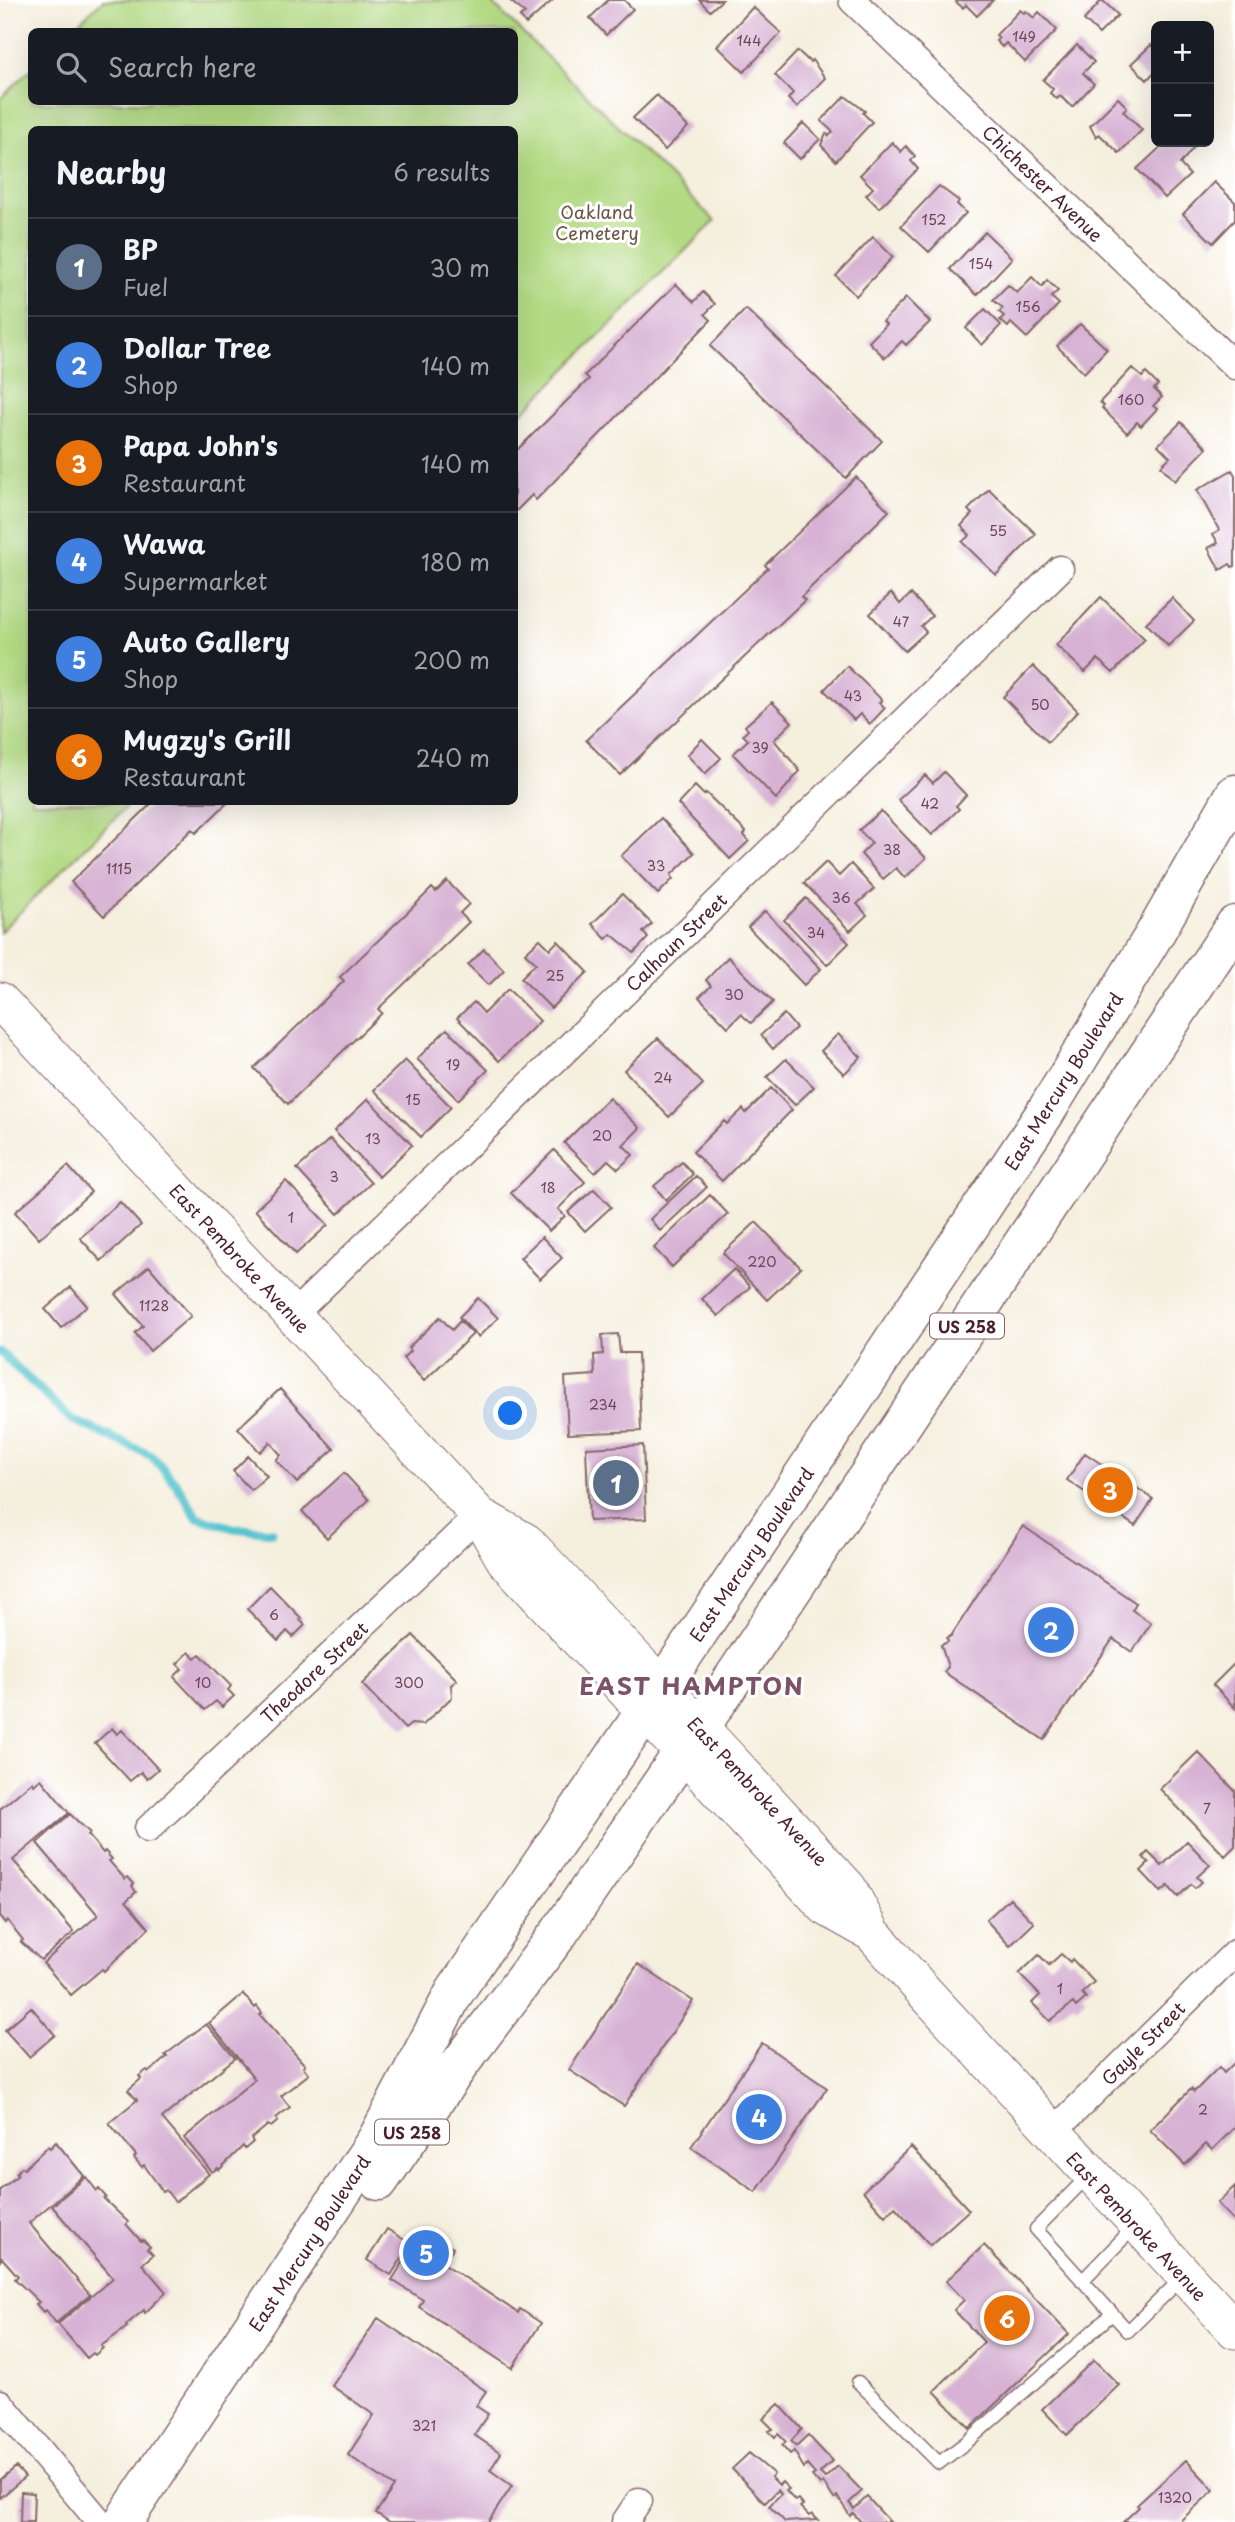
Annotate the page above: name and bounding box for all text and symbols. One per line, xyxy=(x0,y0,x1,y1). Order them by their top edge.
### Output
map controls xyxy=(1151,21,1214,147)
button: + xyxy=(1151,21,1214,84)
house number: 149 xyxy=(1012,26,1036,47)
search box xyxy=(28,28,518,105)
house number: 144 xyxy=(737,30,761,51)
text: Search here xyxy=(108,47,257,86)
icon: search xyxy=(52,48,90,86)
button: − xyxy=(1151,84,1214,147)
street label: Chichester Avenue xyxy=(977,118,1109,248)
text: Nearby xyxy=(56,149,166,194)
text: 6 results xyxy=(394,154,490,189)
park label: Oakland Cemetery xyxy=(555,198,639,246)
house number: 152 xyxy=(922,209,946,230)
text: BP xyxy=(123,230,158,269)
text: 1 xyxy=(74,250,85,285)
text: 30 m xyxy=(429,250,490,285)
house number: 154 xyxy=(969,253,993,274)
text: Fuel xyxy=(123,269,168,304)
house number: 156 xyxy=(1015,296,1041,317)
text: Dollar Tree xyxy=(123,328,271,367)
text: 2 xyxy=(71,348,87,383)
text: 140 m xyxy=(421,348,490,383)
text: Shop xyxy=(123,367,178,402)
house number: 160 xyxy=(1118,389,1144,410)
text: Papa John's xyxy=(123,426,278,465)
text: 3 xyxy=(71,446,87,481)
text: 140 m xyxy=(421,446,490,481)
text: Restaurant xyxy=(123,465,246,500)
house number: 55 xyxy=(989,520,1007,541)
text: Wawa xyxy=(123,524,206,563)
text: 4 xyxy=(71,544,87,579)
text: 180 m xyxy=(421,544,490,579)
text: Supermarket xyxy=(123,563,267,598)
house number: 47 xyxy=(893,611,910,632)
text: Auto Gallery xyxy=(123,622,290,661)
text: 5 xyxy=(72,642,86,677)
text: 200 m xyxy=(413,642,490,677)
text: Shop xyxy=(123,661,178,696)
house number: 43 xyxy=(844,685,862,706)
house number: 50 xyxy=(1030,694,1050,715)
text: Mugzy's Grill xyxy=(123,720,291,759)
house number: 39 xyxy=(751,737,769,758)
text: 6 xyxy=(71,740,87,775)
text: 240 m xyxy=(416,740,490,775)
text: Restaurant xyxy=(123,759,246,794)
house number: 42 xyxy=(921,793,939,814)
house number: 38 xyxy=(883,839,901,860)
house number: 33 xyxy=(647,855,665,876)
house number: 1115 xyxy=(106,858,132,879)
street label: Calhoun Street xyxy=(619,887,733,997)
house number: 36 xyxy=(831,887,851,908)
house number: 34 xyxy=(807,922,825,943)
house number: 25 xyxy=(546,965,564,986)
house number: 30 xyxy=(724,984,744,1005)
street label: East Mercury Boulevard xyxy=(997,987,1129,1175)
house number: 19 xyxy=(446,1054,460,1075)
house number: 24 xyxy=(654,1067,672,1088)
house number: 15 xyxy=(405,1089,421,1110)
house number: 20 xyxy=(592,1125,612,1146)
house number: 13 xyxy=(365,1128,381,1149)
house number: 3 xyxy=(329,1166,339,1187)
street label: East Pembroke Avenue xyxy=(164,1177,317,1339)
house number: 18 xyxy=(540,1177,556,1198)
house number: 1 xyxy=(288,1207,294,1228)
house number: 220 xyxy=(748,1251,776,1272)
house number: 1128 xyxy=(139,1295,169,1316)
road number: US 258 xyxy=(930,1314,1004,1338)
house number: 234 xyxy=(589,1394,617,1415)
your location xyxy=(493,1396,527,1430)
pin: 1 xyxy=(593,1457,639,1509)
street label: East Mercury Boulevard xyxy=(682,1461,820,1647)
pin: 3 xyxy=(1087,1464,1133,1516)
house number: 6 xyxy=(269,1604,279,1625)
pin: 2 xyxy=(1028,1604,1074,1656)
street label: Theodore Street xyxy=(254,1615,374,1729)
district label: EAST HAMPTON xyxy=(579,1667,805,1703)
house number: 10 xyxy=(195,1672,211,1693)
house number: 300 xyxy=(394,1672,424,1693)
street label: East Pembroke Avenue xyxy=(682,1710,835,1872)
house number: 7 xyxy=(1203,1798,1211,1819)
house number: 1 xyxy=(1057,1978,1063,1999)
street label: Gayle Street xyxy=(1095,1995,1191,2091)
pin: 4 xyxy=(736,2091,782,2143)
house number: 2 xyxy=(1198,2099,1208,2120)
road number: US 258 xyxy=(375,2120,449,2144)
street label: East Pembroke Avenue xyxy=(1061,2145,1214,2307)
street label: East Mercury Boulevard xyxy=(242,2149,376,2337)
pin: 5 xyxy=(403,2227,449,2279)
pin: 6 xyxy=(984,2292,1030,2344)
house number: 321 xyxy=(412,2415,436,2436)
house number: 1320 xyxy=(1158,2487,1192,2508)

